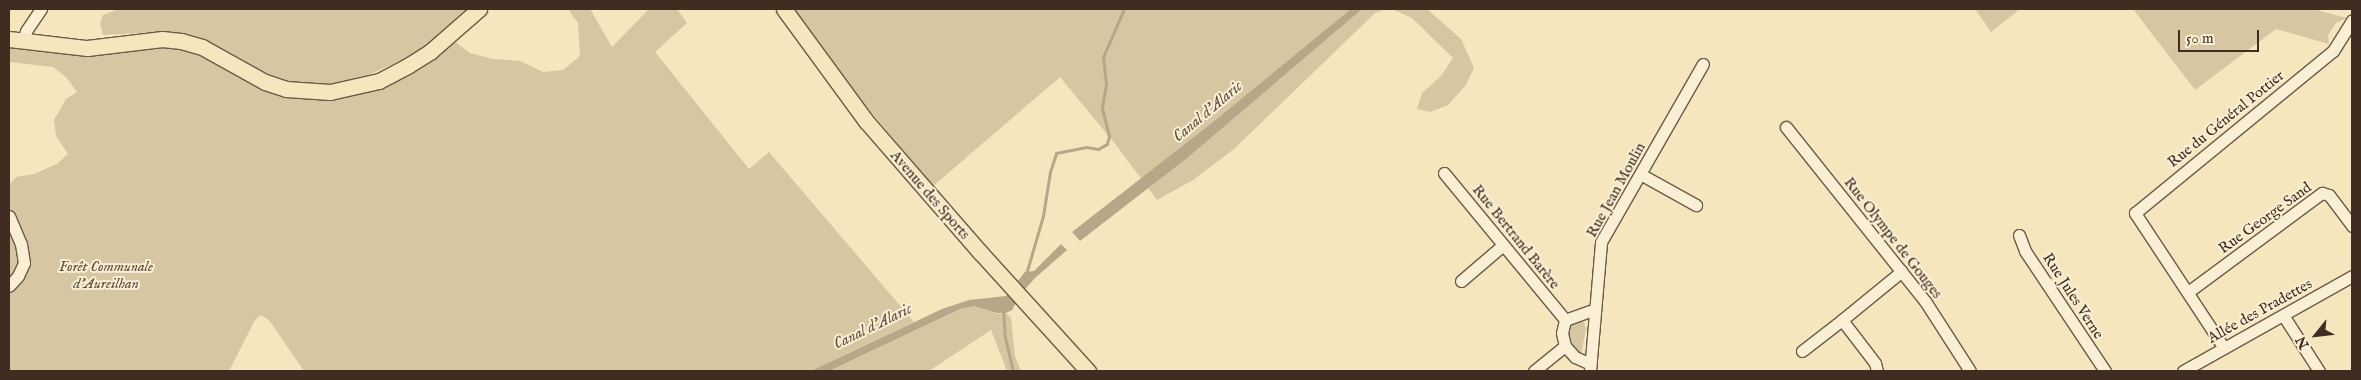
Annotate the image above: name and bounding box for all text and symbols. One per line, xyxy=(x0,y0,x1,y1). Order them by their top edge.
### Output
scale bar xyxy=(2181,20,2262,52)
text: 50 m xyxy=(2186,29,2214,48)
street label: Rue du Général Pottier xyxy=(2164,67,2288,171)
water label: Canal d'Alaric xyxy=(1169,77,1247,147)
street label: Rue Jean Moulin xyxy=(1583,139,1649,241)
street label: Avenue des Sports xyxy=(886,147,974,243)
street label: Rue Olympe de Gouges xyxy=(1840,174,1946,302)
street label: Rue George Sand xyxy=(2215,178,2315,258)
street label: Rue Bertrand Barère xyxy=(1468,181,1564,293)
street label: Rue Jules Verne xyxy=(2039,250,2107,342)
park label: Forêt Communale d'Aureilhan xyxy=(59,257,153,292)
street label: Allée des Pradettes xyxy=(2205,275,2315,347)
water label: Canal d'Alaric xyxy=(831,300,915,354)
north arrow xyxy=(2291,310,2341,360)
text: N xyxy=(2292,333,2314,352)

